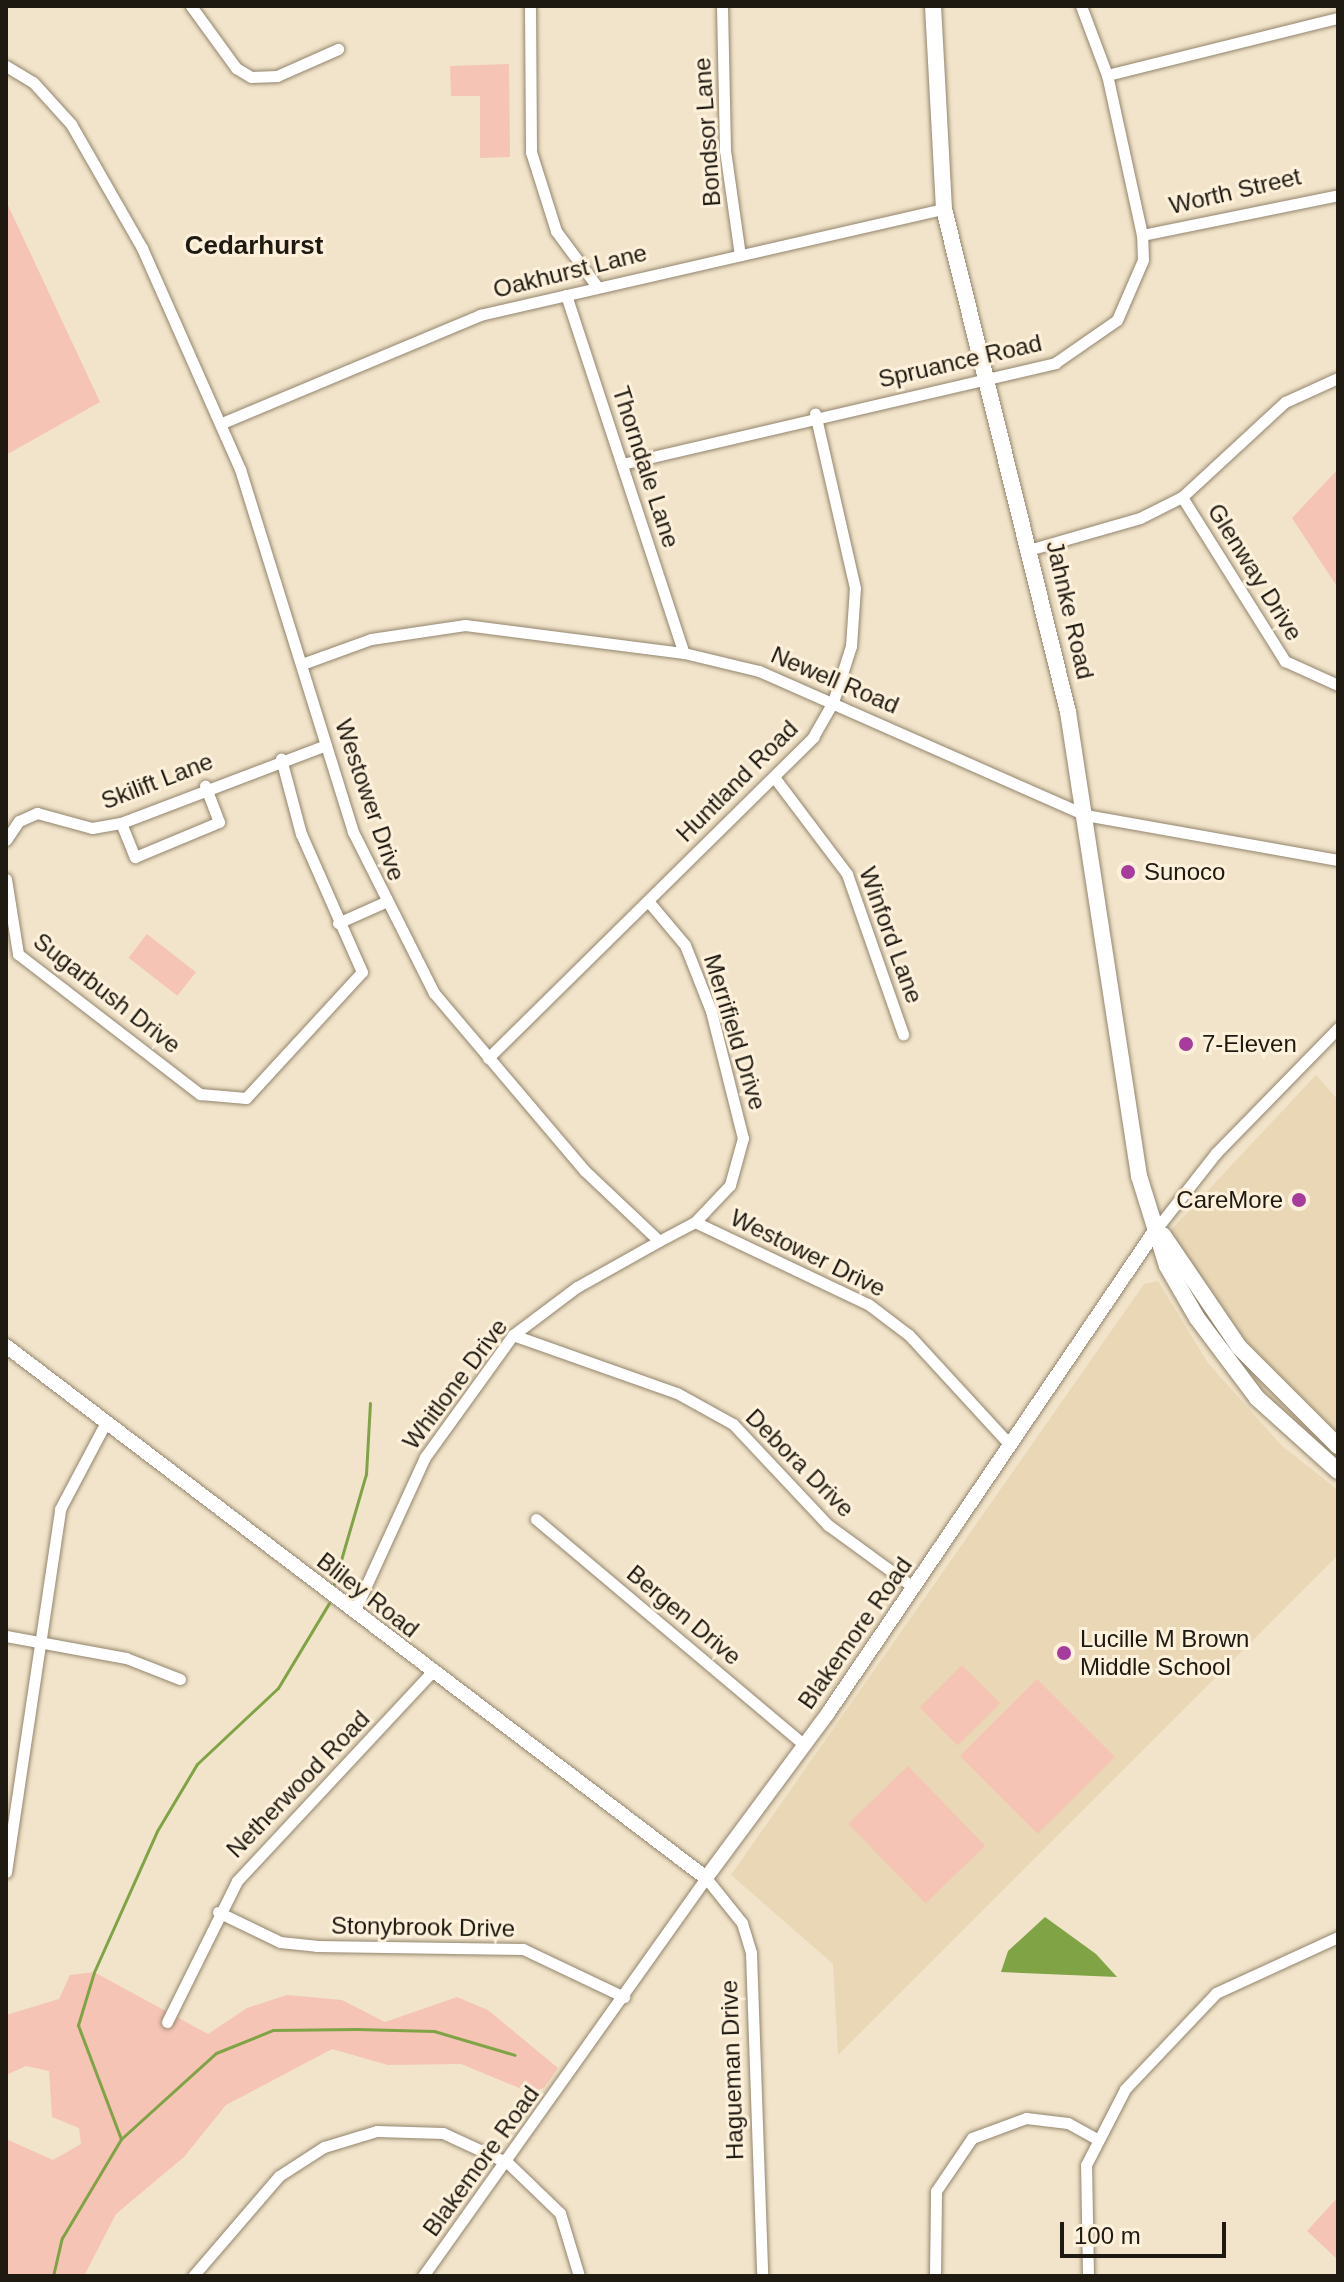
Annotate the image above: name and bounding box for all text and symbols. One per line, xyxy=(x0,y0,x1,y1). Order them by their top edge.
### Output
street label: Bondsor Lane xyxy=(687,56,727,208)
street label: Worth Street xyxy=(1166,162,1304,220)
district label: Cedarhurst xyxy=(185,230,323,262)
street label: Oakhurst Lane xyxy=(490,238,650,304)
street label: Spruance Road xyxy=(876,328,1044,394)
street label: Thorndale Lane xyxy=(606,383,686,551)
street label: Glenway Drive xyxy=(1201,498,1309,646)
street label: Jahnke Road xyxy=(1040,538,1100,682)
street label: Newell Road xyxy=(767,640,903,720)
street label: Huntland Road xyxy=(670,714,804,848)
street label: Westower Drive xyxy=(329,715,411,885)
street label: Skilift Lane xyxy=(97,747,217,815)
place label: Sunoco xyxy=(1144,858,1225,886)
street label: Winford Lane xyxy=(853,863,929,1007)
marker: Sunoco xyxy=(1119,863,1137,881)
street label: Sugarbush Drive xyxy=(28,927,186,1059)
street label: Merrifield Drive xyxy=(698,951,772,1113)
place label: 7-Eleven xyxy=(1202,1030,1297,1058)
marker: 7-Eleven xyxy=(1177,1035,1195,1053)
place label: CareMore xyxy=(1176,1186,1283,1214)
marker: CareMore xyxy=(1290,1191,1308,1209)
street label: Westower Drive xyxy=(726,1203,890,1303)
street label: Whitlone Drive xyxy=(397,1313,513,1455)
street label: Debora Drive xyxy=(740,1403,860,1523)
street label: Bliley Road xyxy=(311,1546,425,1644)
street label: Blakemore Road xyxy=(792,1552,918,1714)
street label: Bergen Drive xyxy=(621,1559,747,1671)
place label: Lucille M Brown Middle School xyxy=(1080,1625,1249,1681)
marker: Lucille M Brown Middle School xyxy=(1055,1644,1073,1662)
street label: Netherwood Road xyxy=(220,1704,376,1864)
street label: Stonybrook Drive xyxy=(331,1911,515,1943)
street label: Hagueman Drive xyxy=(714,1980,750,2160)
street label: Blakemore Road xyxy=(417,2080,545,2242)
scale bar xyxy=(1064,2206,1230,2256)
text: 100 m xyxy=(1074,2222,1141,2249)

